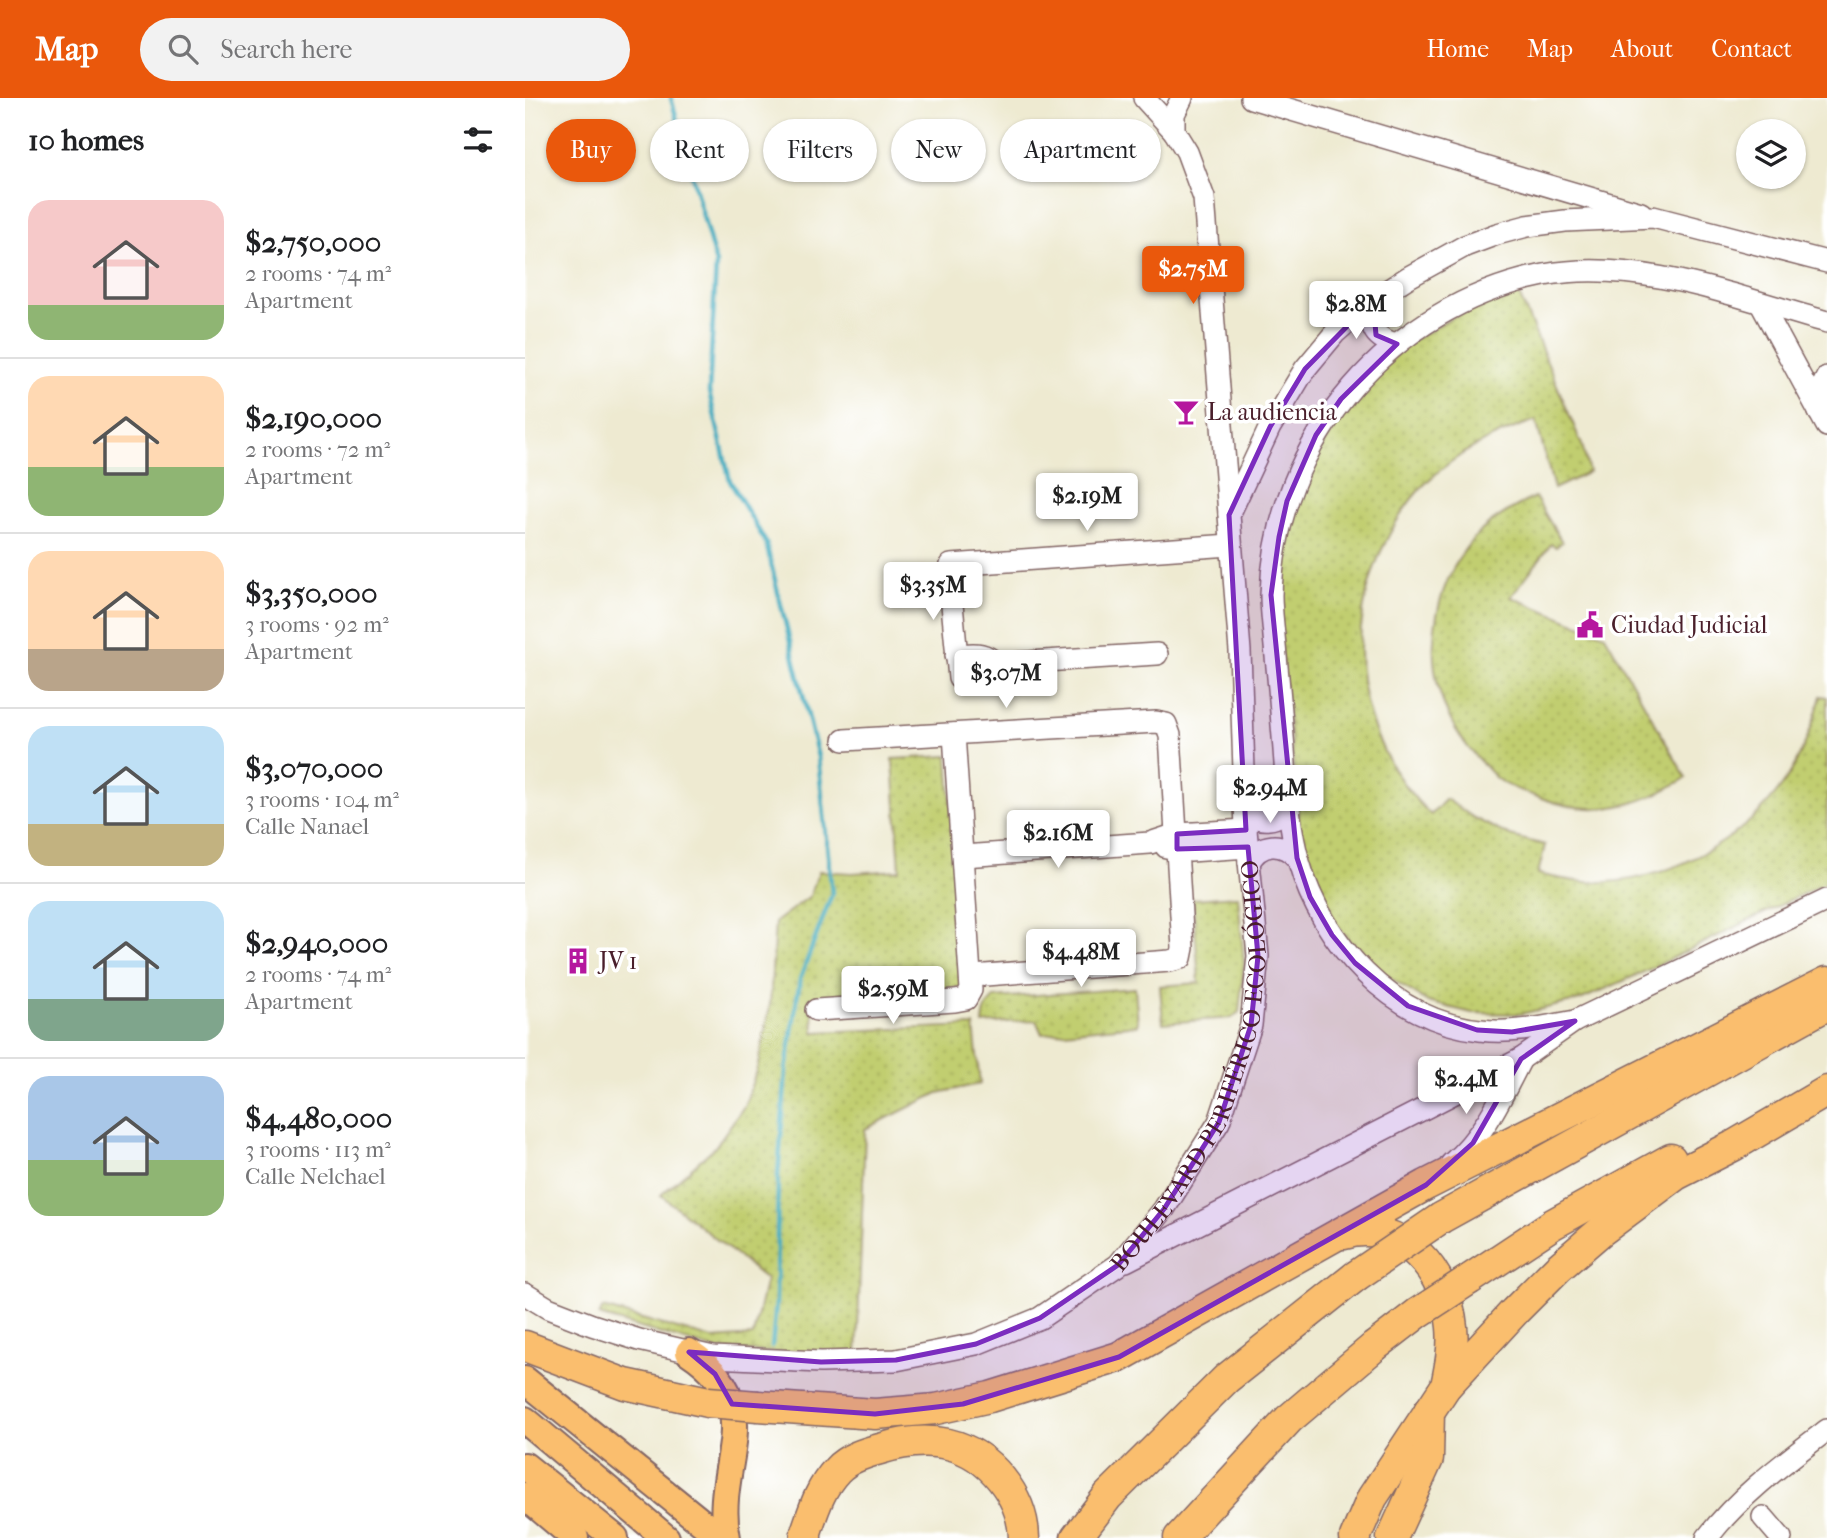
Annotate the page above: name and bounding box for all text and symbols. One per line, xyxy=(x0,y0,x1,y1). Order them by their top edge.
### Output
search box xyxy=(140,18,630,81)
text: Map xyxy=(35,30,98,69)
icon: search xyxy=(164,30,202,68)
text: Search here xyxy=(220,34,352,65)
text: Home xyxy=(1427,35,1489,63)
text: Map xyxy=(1527,35,1573,63)
text: About xyxy=(1611,35,1673,63)
text: Contact xyxy=(1711,35,1792,63)
chip: Buy xyxy=(546,119,636,182)
chip: Rent xyxy=(650,119,749,182)
chip: Filters xyxy=(763,119,877,182)
chip: New xyxy=(891,119,986,182)
chip: Apartment xyxy=(1000,119,1161,182)
map controls xyxy=(1736,119,1806,189)
button: layers xyxy=(1736,119,1806,189)
icon: filters xyxy=(459,121,497,159)
text: 10 homes xyxy=(28,123,144,158)
text: $2,750,000 xyxy=(245,225,381,260)
icon: home xyxy=(84,228,168,312)
pin: $2.75M xyxy=(1136,246,1250,306)
text: $2.75M xyxy=(1158,255,1228,282)
text: 2 rooms · 74 m² xyxy=(245,260,391,287)
pin: $2.8M xyxy=(1307,282,1405,341)
text: Apartment xyxy=(245,287,353,314)
text: $2.8M xyxy=(1325,290,1387,317)
bar icon: La audiencia xyxy=(1171,397,1201,427)
place label: La audiencia xyxy=(1207,398,1338,426)
text: $2,190,000 xyxy=(245,401,382,436)
icon: home xyxy=(84,404,168,488)
text: 2 rooms · 72 m² xyxy=(245,436,390,463)
text: Apartment xyxy=(245,463,353,490)
pin: $2.19M xyxy=(1030,474,1144,533)
text: $2.19M xyxy=(1052,482,1122,509)
pin: $3.35M xyxy=(876,562,990,622)
text: $3.35M xyxy=(900,571,966,598)
text: $3,350,000 xyxy=(245,576,377,611)
icon: home xyxy=(84,579,168,663)
public building icon: Ciudad Judicial xyxy=(1575,610,1605,640)
text: 3 rooms · 92 m² xyxy=(245,611,389,638)
place label: Ciudad Judicial xyxy=(1611,611,1768,639)
text: Apartment xyxy=(245,638,353,665)
pin: $3.07M xyxy=(949,650,1063,710)
text: $3.07M xyxy=(970,659,1042,686)
text: $3,070,000 xyxy=(245,751,383,786)
icon: home xyxy=(84,754,168,838)
pin: $2.94M xyxy=(1213,766,1327,825)
text: $2.94M xyxy=(1232,774,1308,801)
text: 3 rooms · 104 m² xyxy=(245,786,399,813)
pin: $2.16M xyxy=(1001,810,1115,870)
text: Calle Nanael xyxy=(245,813,369,840)
text: $2.16M xyxy=(1023,819,1093,846)
street label: BOULEVARD PERIFÉRICO ECOLÓGICO xyxy=(1105,859,1272,1277)
text: $2,940,000 xyxy=(245,926,388,961)
icon: home xyxy=(84,929,168,1013)
pin: $4.48M xyxy=(1024,930,1138,989)
text: $4.48M xyxy=(1042,938,1120,965)
building icon: JV 1 xyxy=(563,946,593,976)
place label: JV 1 xyxy=(597,947,637,975)
text: 2 rooms · 74 m² xyxy=(245,961,391,988)
pin: $2.59M xyxy=(836,967,950,1026)
text: $2.59M xyxy=(857,975,929,1002)
text: Apartment xyxy=(245,988,353,1015)
pin: $2.4M xyxy=(1417,1056,1515,1116)
text: $2.4M xyxy=(1434,1065,1498,1092)
text: $4,480,000 xyxy=(245,1101,392,1136)
icon: home xyxy=(84,1104,168,1188)
text: 3 rooms · 113 m² xyxy=(245,1136,391,1163)
text: Calle Nelchael xyxy=(245,1163,386,1190)

